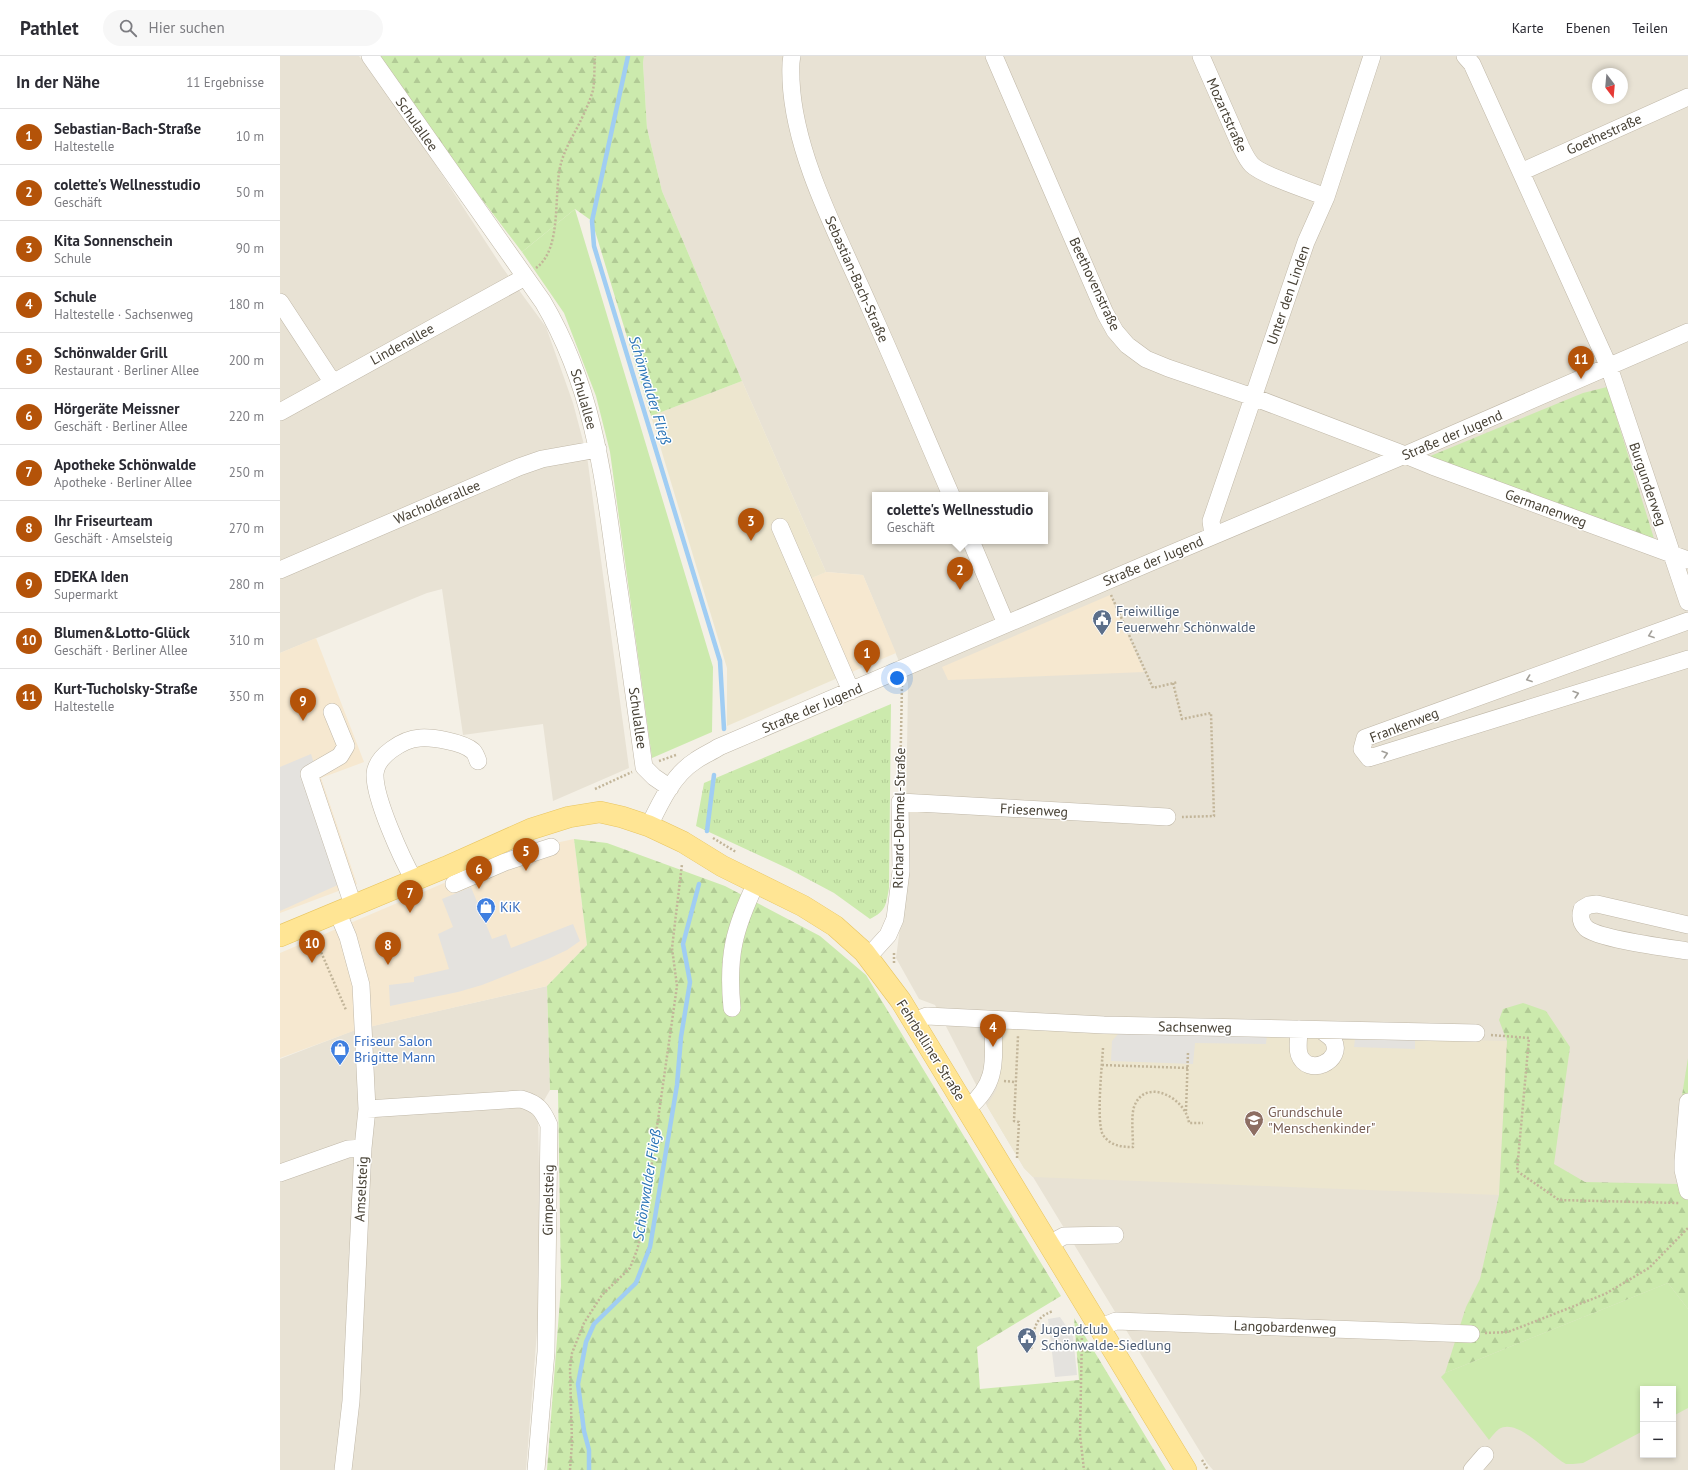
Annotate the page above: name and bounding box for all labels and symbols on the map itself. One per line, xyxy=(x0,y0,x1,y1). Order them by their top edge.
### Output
north arrow xyxy=(1592,68,1628,104)
street label: Mozartstraße xyxy=(1203,75,1251,155)
street label: Schulallee xyxy=(392,93,442,155)
street label: Goethestraße xyxy=(1564,109,1644,159)
street label: Sebastian-Bach-Straße xyxy=(821,213,893,345)
street label: Beethovenstraße xyxy=(1065,234,1125,334)
street label: Unter den Linden xyxy=(1263,243,1313,347)
street label: Lindenallee xyxy=(367,319,437,369)
water label: Schönwalder Fließ xyxy=(625,333,676,447)
pin: 11 xyxy=(1568,346,1594,379)
street label: Schulallee xyxy=(567,367,601,431)
street label: Straße der Jugend xyxy=(1399,406,1505,464)
street label: Burgunderweg xyxy=(1625,440,1671,528)
street label: Wacholderallee xyxy=(391,476,483,528)
street label: Germanenweg xyxy=(1503,485,1589,531)
pin: 3 xyxy=(738,508,764,541)
street label: Straße der Jugend xyxy=(1100,532,1206,590)
pin: 2 xyxy=(947,557,973,590)
place label: Freiwillige Feuerwehr Schönwalde xyxy=(1116,602,1256,636)
public building icon: Freiwillige Feuerwehr Schönwalde xyxy=(1091,608,1113,636)
one-way arrow xyxy=(1648,630,1655,638)
pin: 1 xyxy=(854,640,880,673)
your location xyxy=(887,668,907,688)
one-way arrow xyxy=(1526,674,1533,682)
street label: Straße der Jugend xyxy=(759,679,865,737)
street label: Schulallee xyxy=(625,686,651,750)
pin: 9 xyxy=(290,688,316,721)
one-way arrow xyxy=(1572,690,1579,699)
street label: Frankenweg xyxy=(1367,704,1441,746)
street label: Richard-Dehmel-Straße xyxy=(889,747,909,889)
one-way arrow xyxy=(1381,750,1388,759)
street label: Friesenweg xyxy=(1000,799,1068,821)
pin: 5 xyxy=(513,838,539,871)
pin: 6 xyxy=(466,856,492,889)
pin: 7 xyxy=(397,880,423,913)
shop icon: KiK xyxy=(475,896,497,924)
place label: KiK xyxy=(500,898,521,916)
pin: 10 xyxy=(299,930,325,963)
pin: 8 xyxy=(375,932,401,965)
street label: Fehrbelliner Straße xyxy=(893,996,969,1104)
pin: 4 xyxy=(980,1014,1006,1047)
street label: Sachsenweg xyxy=(1158,1017,1232,1037)
place label: Friseur Salon Brigitte Mann xyxy=(354,1032,435,1066)
shop icon: Friseur Salon Brigitte Mann xyxy=(329,1038,351,1066)
place label: Grundschule "Menschenkinder" xyxy=(1268,1103,1375,1137)
school or university icon: Grundschule "Menschenkinder" xyxy=(1243,1109,1265,1137)
water label: Schönwalder Fließ xyxy=(628,1127,665,1242)
street label: Amselsteig xyxy=(350,1156,372,1222)
street label: Gimpelsteig xyxy=(538,1164,558,1236)
street label: Langobardenweg xyxy=(1233,1316,1337,1338)
place label: Jugendclub Schönwalde-Siedlung xyxy=(1040,1320,1171,1354)
public building icon: Jugendclub Schönwalde-Siedlung xyxy=(1016,1326,1038,1354)

